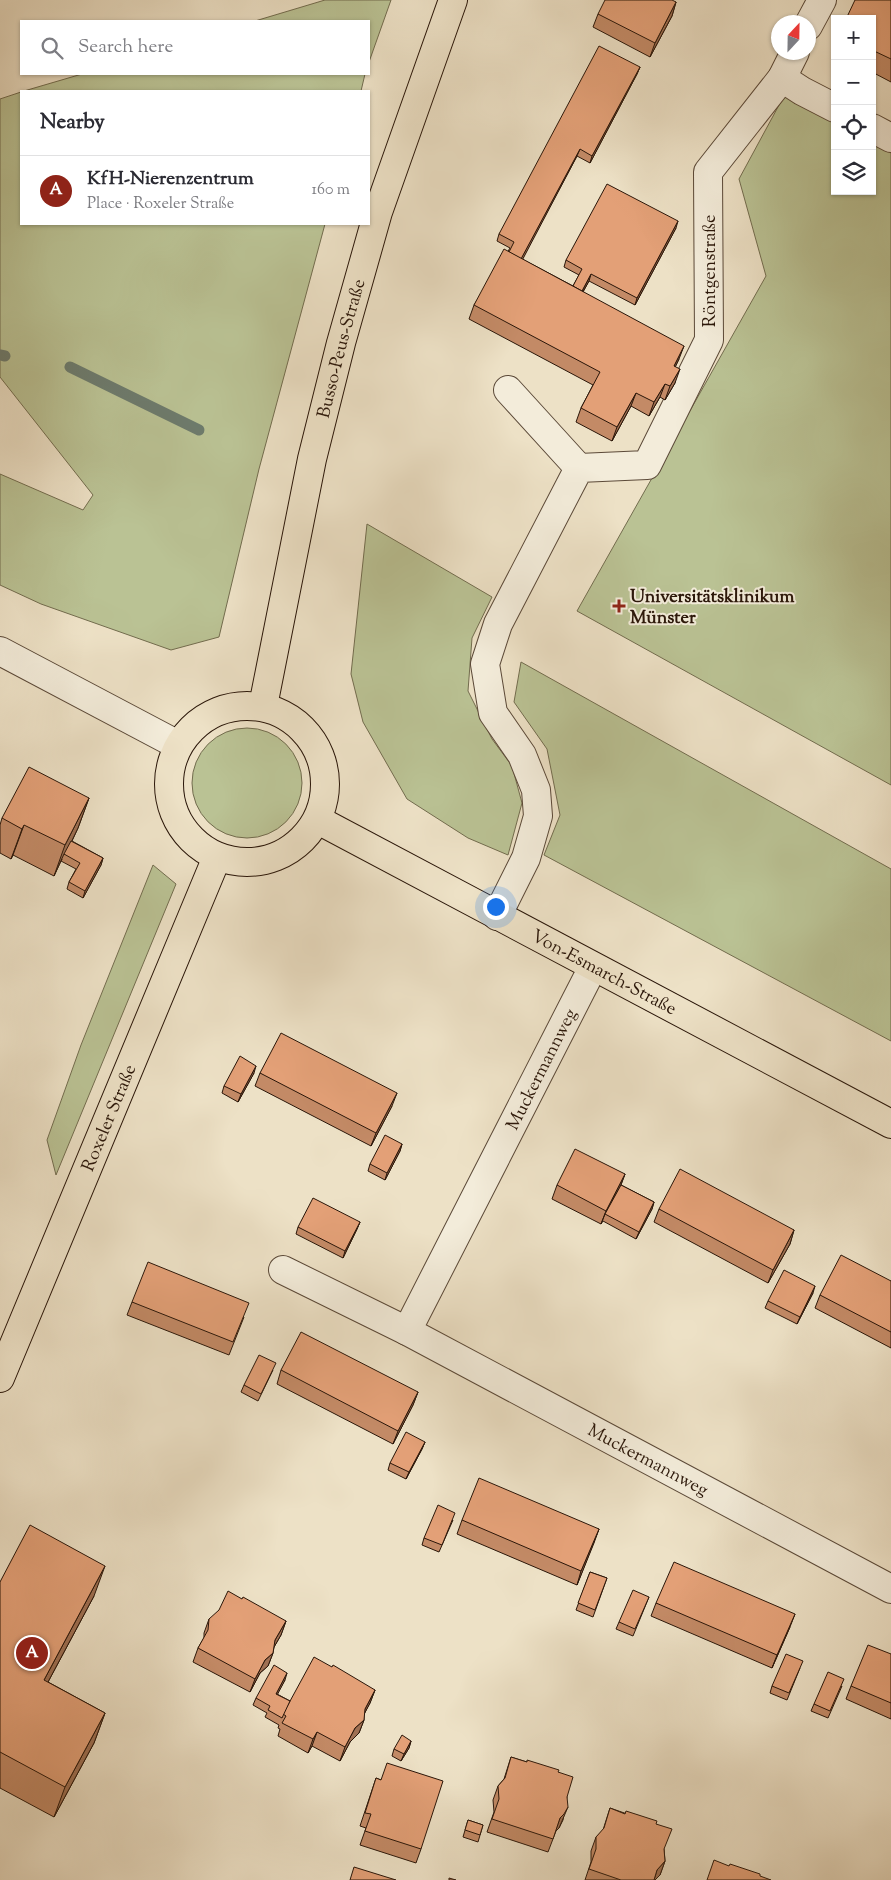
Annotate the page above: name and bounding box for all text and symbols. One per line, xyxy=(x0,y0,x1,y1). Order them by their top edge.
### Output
north arrow xyxy=(771,15,816,60)
map controls xyxy=(831,15,876,195)
button: + xyxy=(831,15,876,60)
search box xyxy=(20,20,370,75)
icon: search xyxy=(38,34,66,62)
text: Search here xyxy=(78,34,173,61)
button: − xyxy=(831,60,876,105)
button: locate xyxy=(831,105,876,150)
text: Nearby xyxy=(40,108,105,138)
button: layers xyxy=(831,150,876,195)
text: KfH-Nierenzentrum xyxy=(87,166,254,193)
text: A xyxy=(50,179,63,202)
text: 160 m xyxy=(312,179,350,202)
text: Place · Roxeler Straße xyxy=(87,193,234,216)
street label: Röntgenstraße xyxy=(698,215,724,327)
street label: Busso-Peus-Straße xyxy=(312,276,373,421)
place label: Universitätsklinikum Münster xyxy=(630,585,794,632)
marker: Universitätsklinikum Münster xyxy=(612,599,626,613)
your location xyxy=(483,894,509,920)
street label: Von-Esmarch-Straße xyxy=(526,924,681,1023)
street label: Muckermannweg xyxy=(501,1004,585,1135)
street label: Roxeler Straße xyxy=(76,1061,144,1176)
street label: Muckermannweg xyxy=(582,1418,712,1504)
pin: A xyxy=(16,1634,48,1672)

